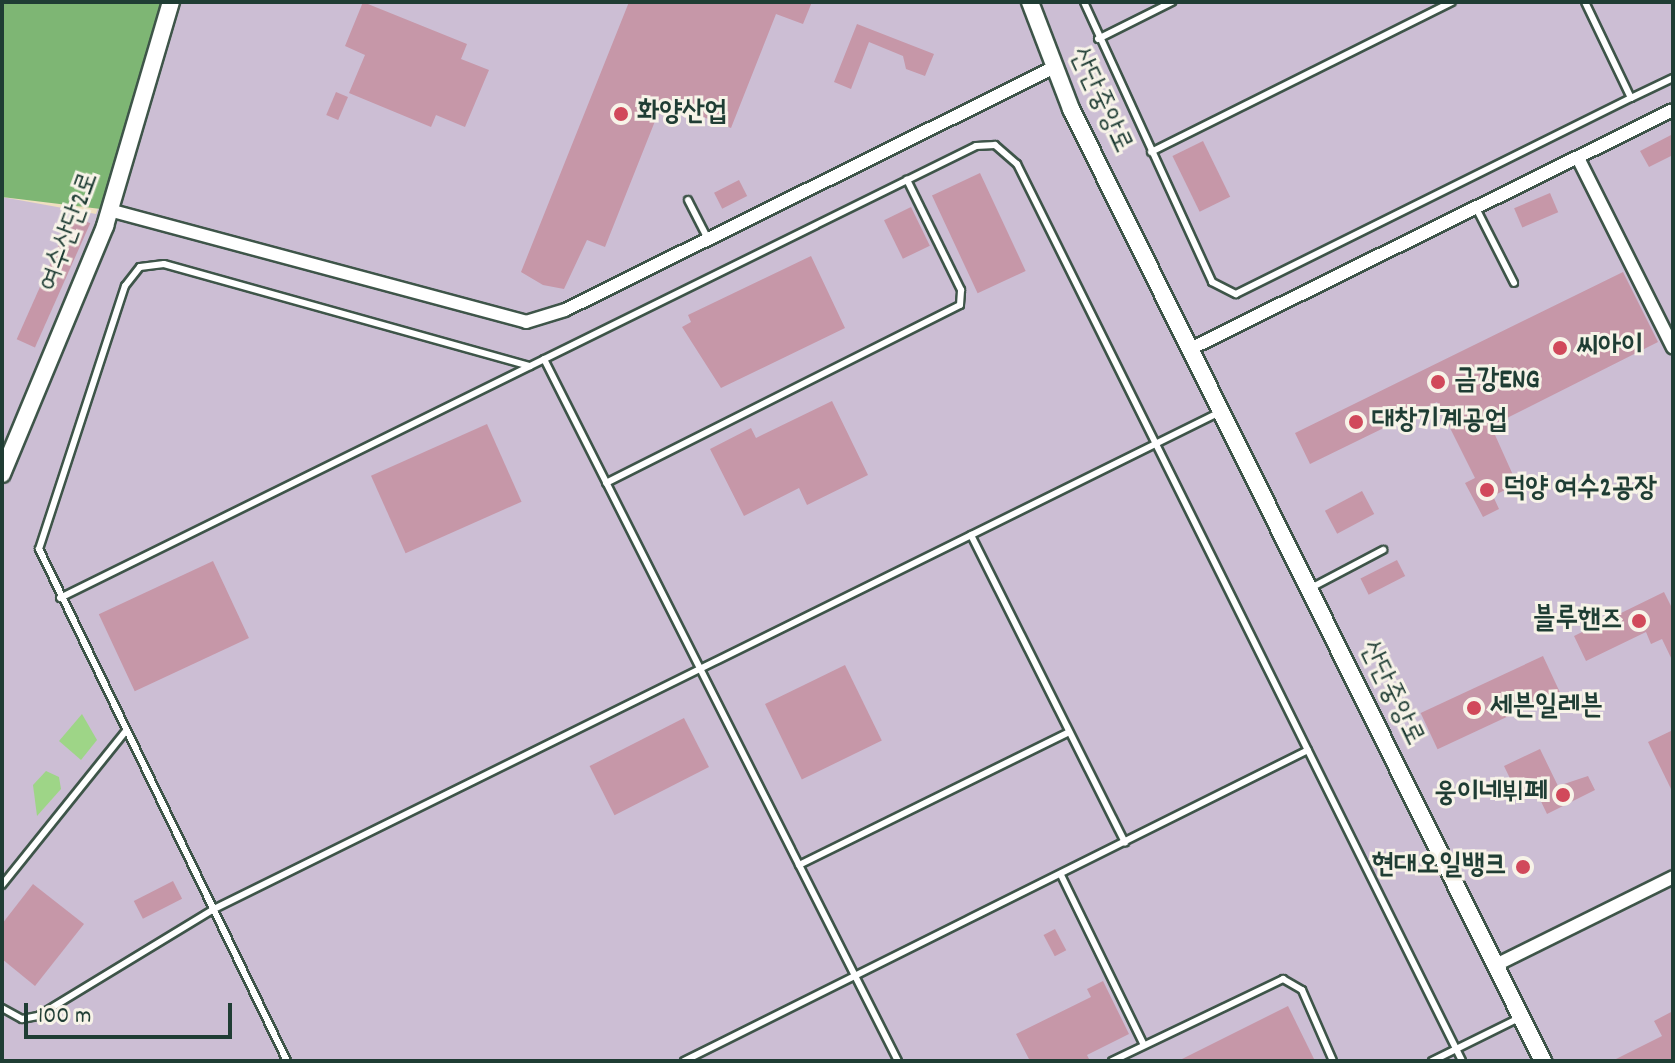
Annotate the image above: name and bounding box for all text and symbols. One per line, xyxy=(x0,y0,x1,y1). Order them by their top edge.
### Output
street label: 산단중앙로 xyxy=(1060,43,1138,159)
place label: 화양산업 xyxy=(637,97,727,131)
marker: 화양산업 xyxy=(612,105,630,123)
street label: 여수산단2로 xyxy=(34,168,108,296)
place label: 씨아이 xyxy=(1576,331,1644,365)
marker: 씨아이 xyxy=(1551,339,1569,357)
place label: 금강ENG xyxy=(1454,365,1540,399)
marker: 금강ENG xyxy=(1429,373,1447,391)
place label: 대창기계공업 xyxy=(1372,405,1507,439)
marker: 대창기계공업 xyxy=(1347,413,1365,431)
place label: 덕양 여수2공장 xyxy=(1503,473,1657,507)
marker: 덕양 여수2공장 xyxy=(1478,481,1496,499)
place label: 블루핸즈 xyxy=(1533,604,1623,638)
marker: 블루핸즈 xyxy=(1630,612,1648,630)
street label: 산단중앙로 xyxy=(1350,636,1430,752)
place label: 세븐일레븐 xyxy=(1490,691,1603,725)
marker: 세븐일레븐 xyxy=(1465,699,1483,717)
place label: 웅이네뷔페 xyxy=(1434,778,1547,812)
marker: 웅이네뷔페 xyxy=(1554,786,1572,804)
place label: 현대오일뱅크 xyxy=(1372,850,1507,884)
marker: 현대오일뱅크 xyxy=(1514,858,1532,876)
scale bar xyxy=(28,987,236,1037)
text: 100 m xyxy=(38,1000,91,1034)

